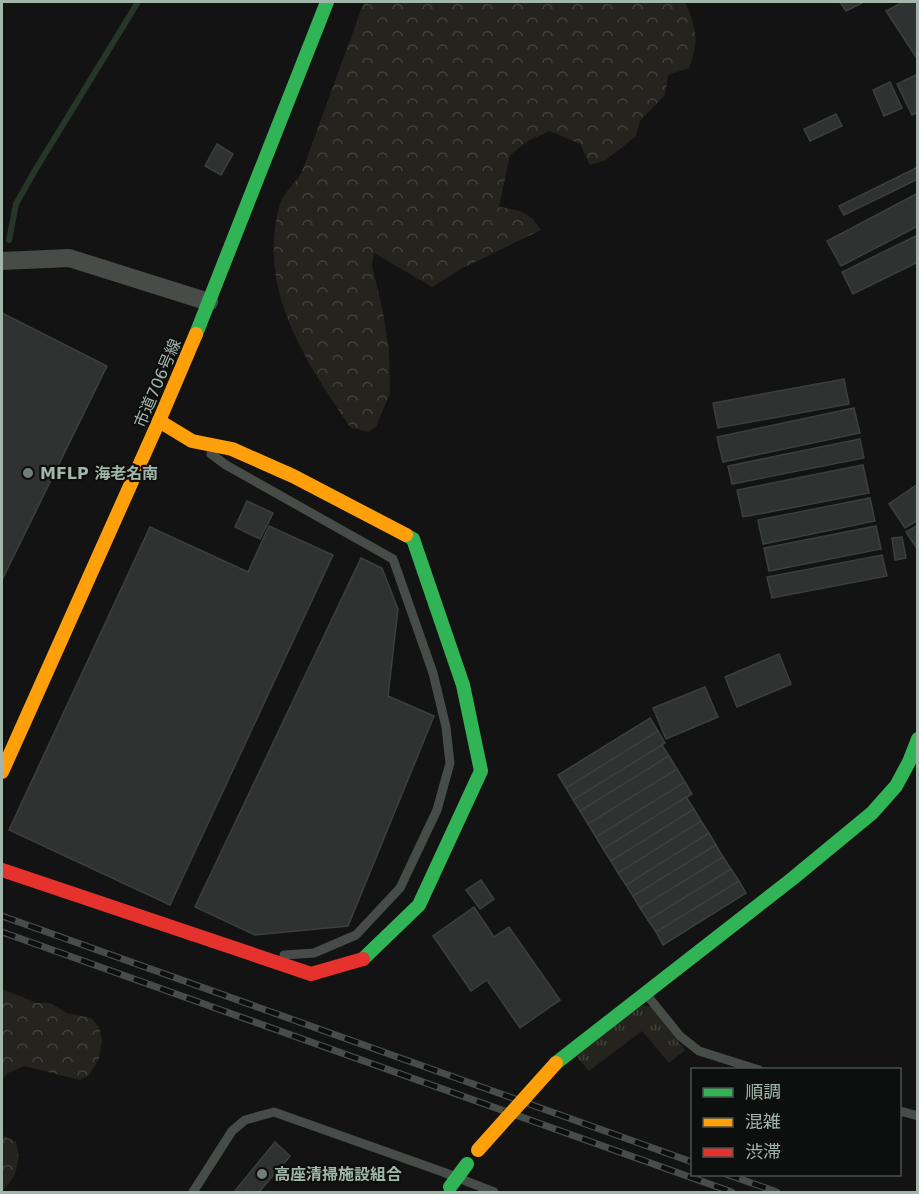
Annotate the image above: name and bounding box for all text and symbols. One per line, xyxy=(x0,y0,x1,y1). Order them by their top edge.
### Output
street label: 市道706号線 xyxy=(130,336,185,430)
place label: MFLP 海老名南 xyxy=(40,464,158,483)
marker: MFLP 海老名南 xyxy=(21,466,35,480)
legend xyxy=(691,1068,901,1176)
text: 順調 xyxy=(745,1081,781,1102)
text: 混雑 xyxy=(745,1111,781,1132)
text: 渋滞 xyxy=(745,1141,781,1162)
place label: 高座清掃施設組合 xyxy=(274,1165,402,1184)
marker: 高座清掃施設組合 xyxy=(255,1167,269,1181)

